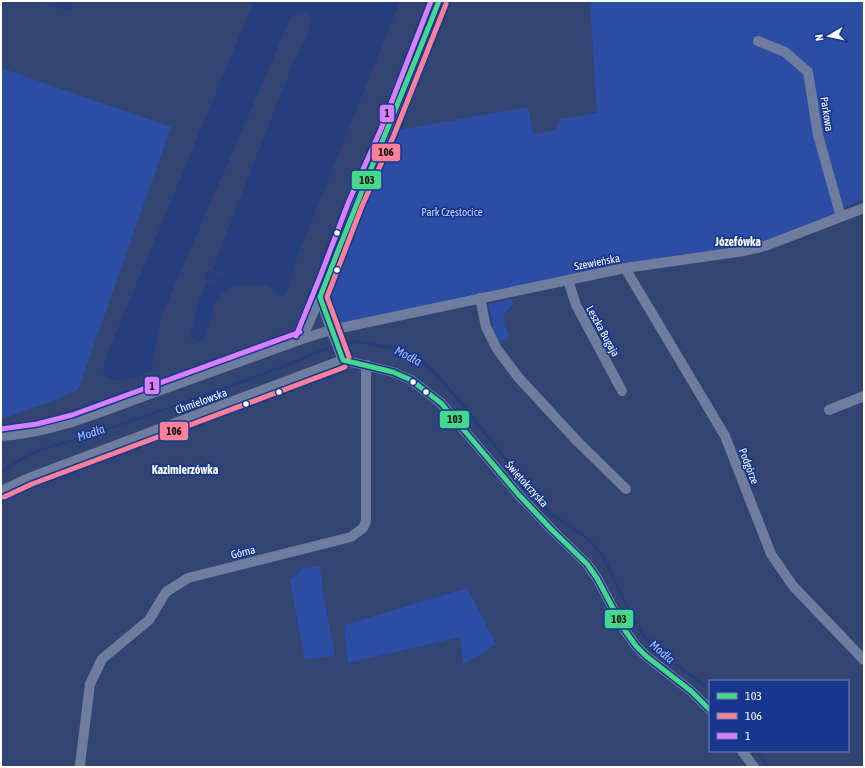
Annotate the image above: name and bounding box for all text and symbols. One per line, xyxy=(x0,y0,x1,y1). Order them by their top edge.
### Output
north arrow xyxy=(809,16,849,56)
text: N xyxy=(813,33,826,42)
street label: Parkowa xyxy=(818,96,836,132)
line badge: 1 xyxy=(379,104,395,123)
text: 1 xyxy=(384,107,390,119)
line badge: 106 xyxy=(371,143,401,162)
text: 106 xyxy=(378,146,394,158)
line badge: 103 xyxy=(351,170,382,190)
text: 103 xyxy=(359,174,375,186)
park label: Park Częstocice xyxy=(421,206,483,218)
unlabelled marker xyxy=(332,228,342,238)
district label: Józefówka xyxy=(714,235,761,249)
street label: Szewieńska xyxy=(573,252,621,272)
unlabelled marker xyxy=(332,265,342,275)
street label: Leszka Bugaja xyxy=(584,303,622,359)
water label: Modła xyxy=(392,343,424,369)
line badge: 1 xyxy=(144,376,160,395)
unlabelled marker xyxy=(408,377,418,387)
text: 1 xyxy=(149,380,155,392)
street label: Chmielowska xyxy=(174,386,228,416)
unlabelled marker xyxy=(274,387,284,397)
unlabelled marker xyxy=(421,387,431,397)
unlabelled marker xyxy=(241,399,251,409)
line badge: 103 xyxy=(439,410,470,429)
text: 103 xyxy=(447,413,463,425)
line badge: 106 xyxy=(159,421,189,441)
water label: Modła xyxy=(76,422,107,444)
text: 106 xyxy=(166,425,182,437)
street label: Podgórze xyxy=(737,446,761,486)
street label: Świętokrzyska xyxy=(503,459,551,509)
district label: Kazimierzówka xyxy=(152,463,219,477)
street label: Górna xyxy=(230,543,256,561)
line badge: 103 xyxy=(604,609,634,629)
text: 103 xyxy=(611,613,627,625)
water label: Modła xyxy=(647,638,678,667)
legend xyxy=(709,680,849,752)
text: 103 xyxy=(745,689,762,703)
text: 106 xyxy=(745,709,762,723)
text: 1 xyxy=(745,729,751,743)

